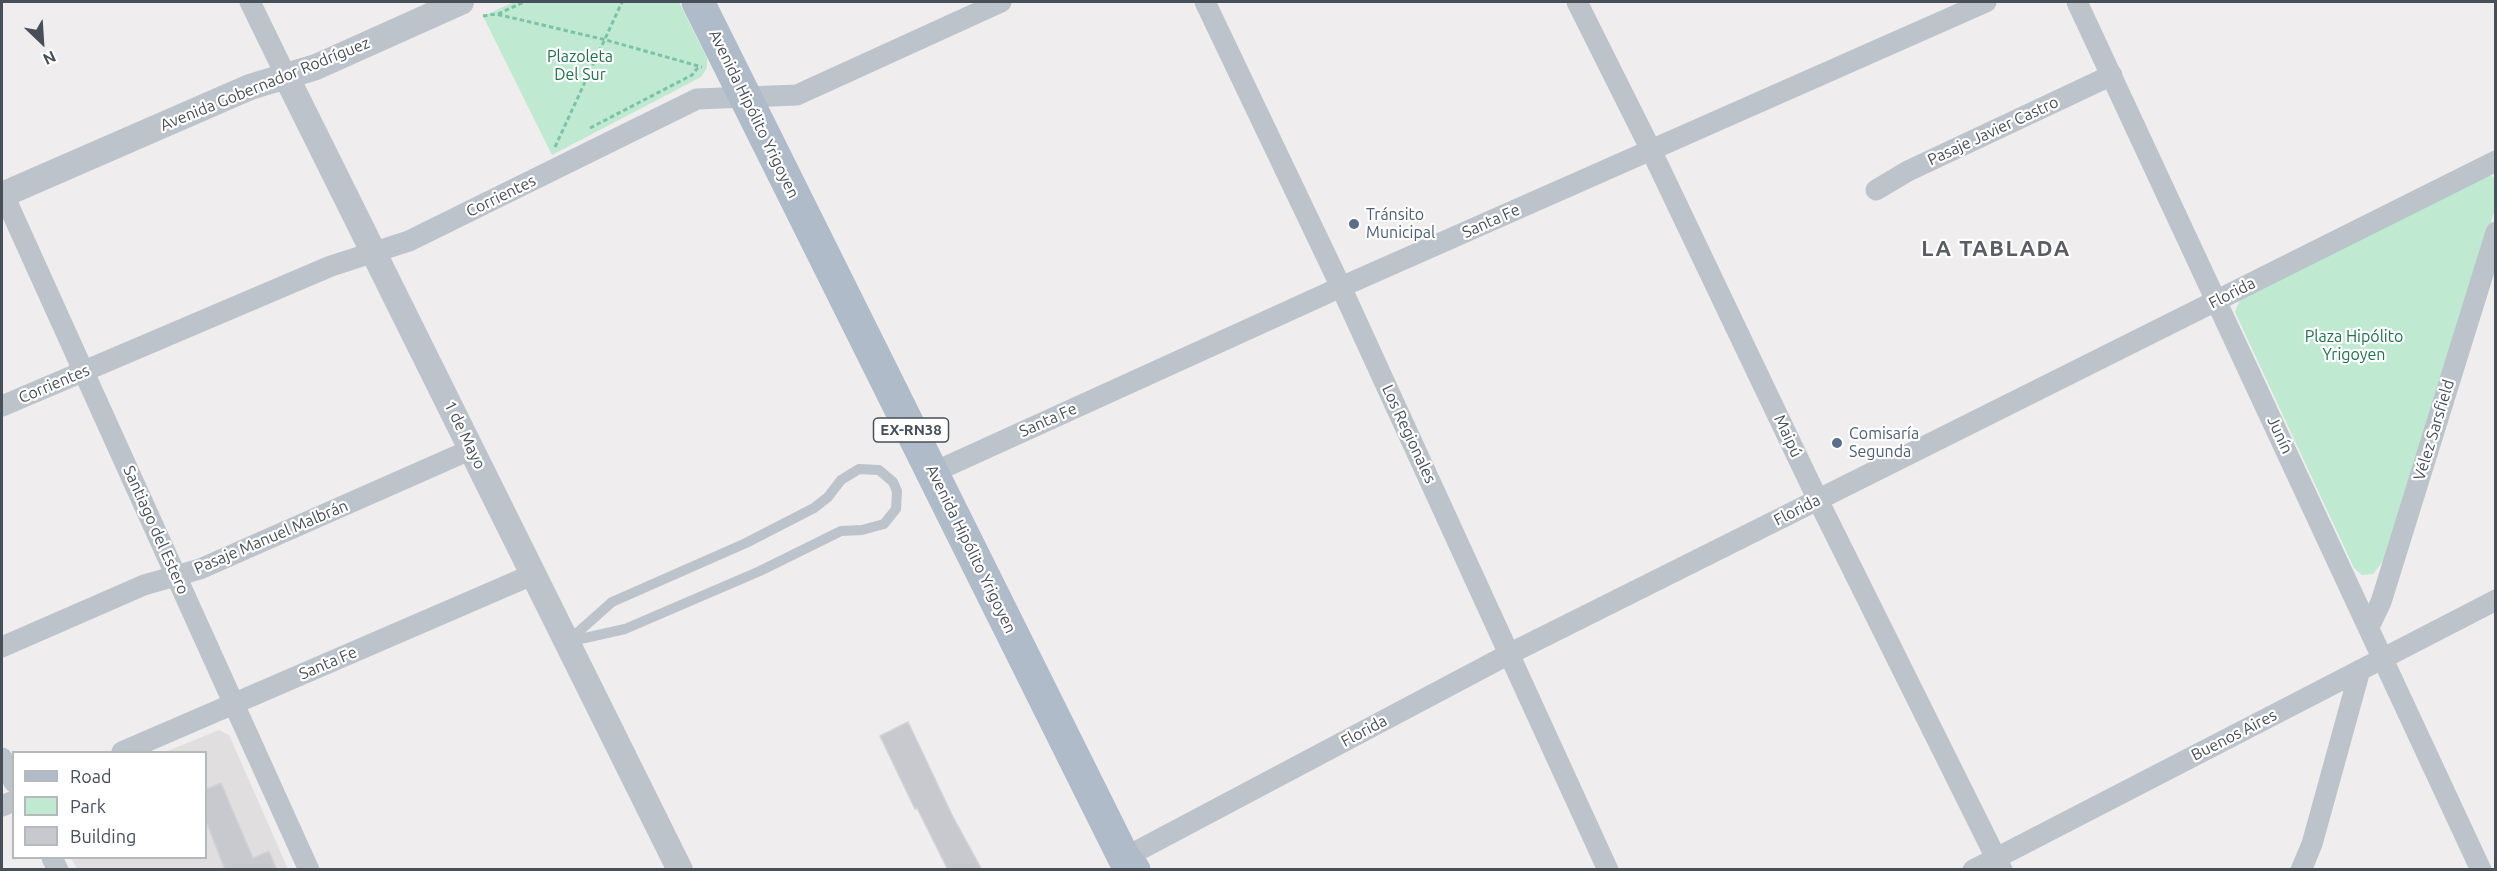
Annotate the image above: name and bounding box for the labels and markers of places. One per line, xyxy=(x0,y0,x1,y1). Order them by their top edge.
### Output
place label: Tránsito Municipal xyxy=(1366,205,1435,243)
marker: Tránsito Municipal xyxy=(1347,217,1361,231)
place label: Comisaría Segunda xyxy=(1849,424,1919,462)
marker: Comisaría Segunda xyxy=(1830,436,1844,450)

